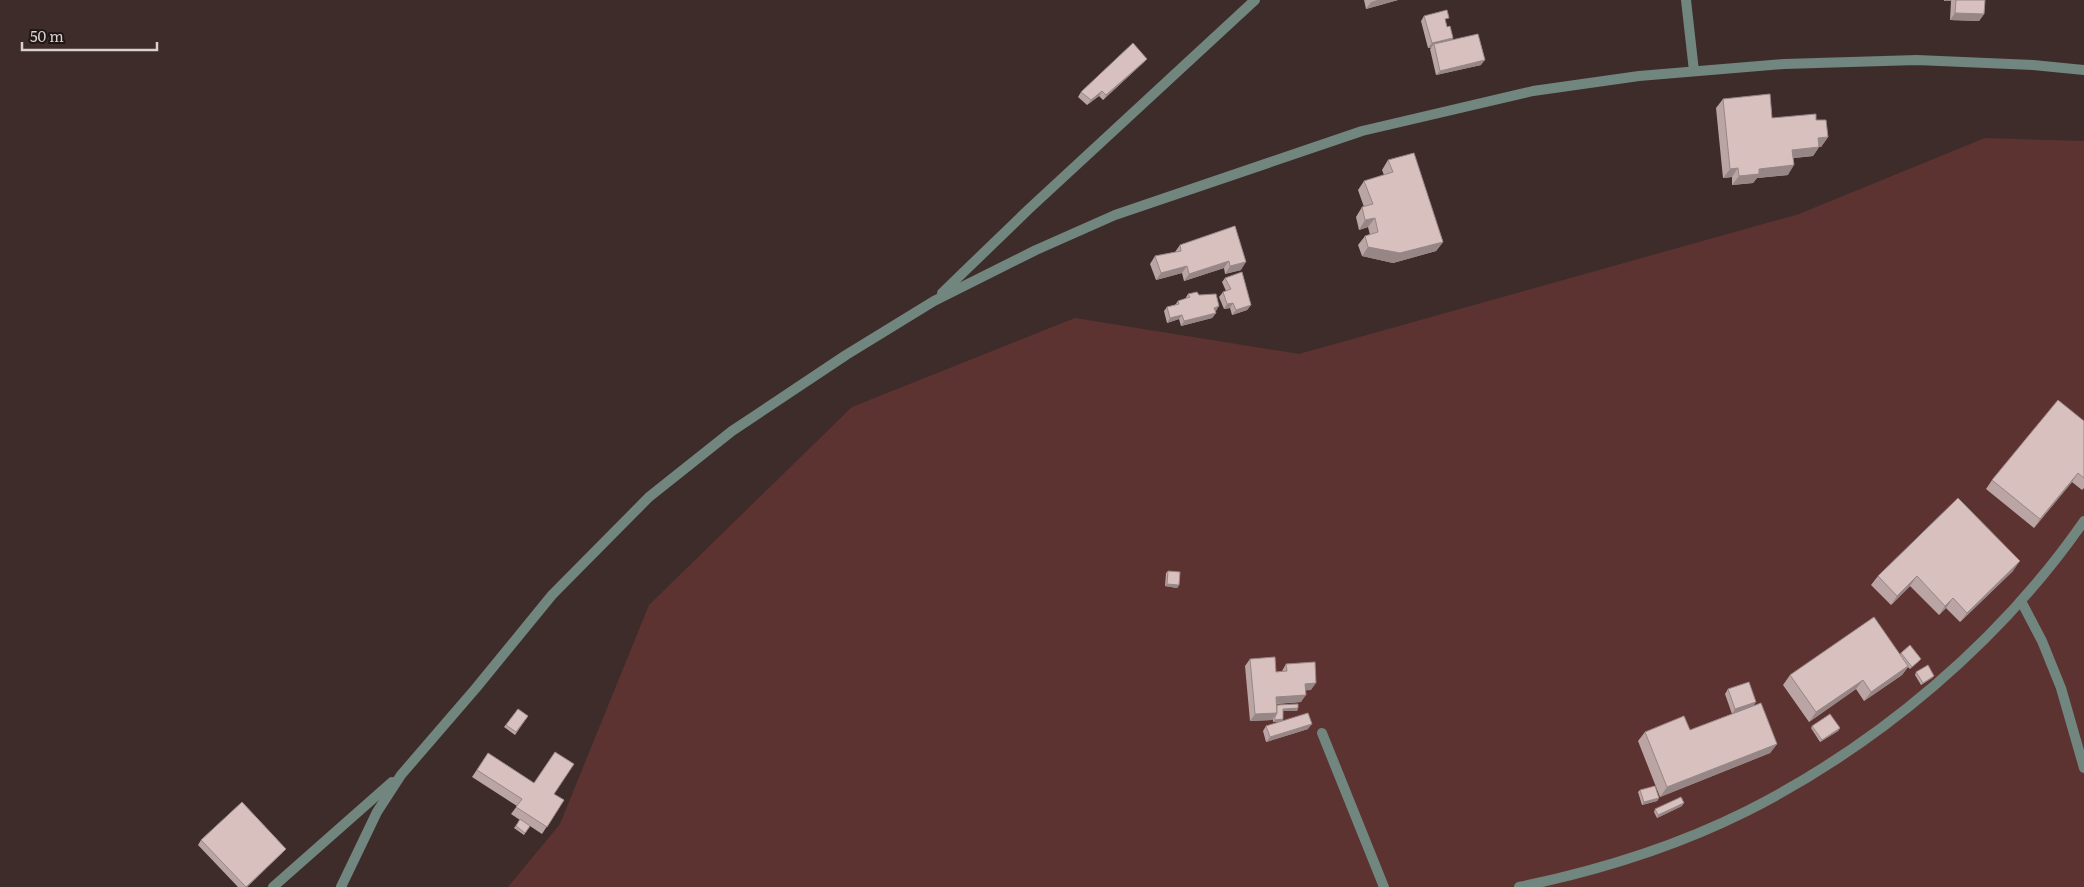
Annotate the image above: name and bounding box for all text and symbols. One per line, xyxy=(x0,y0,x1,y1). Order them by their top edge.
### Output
scale bar xyxy=(22,20,158,52)
text: 50 m xyxy=(30,24,64,47)

